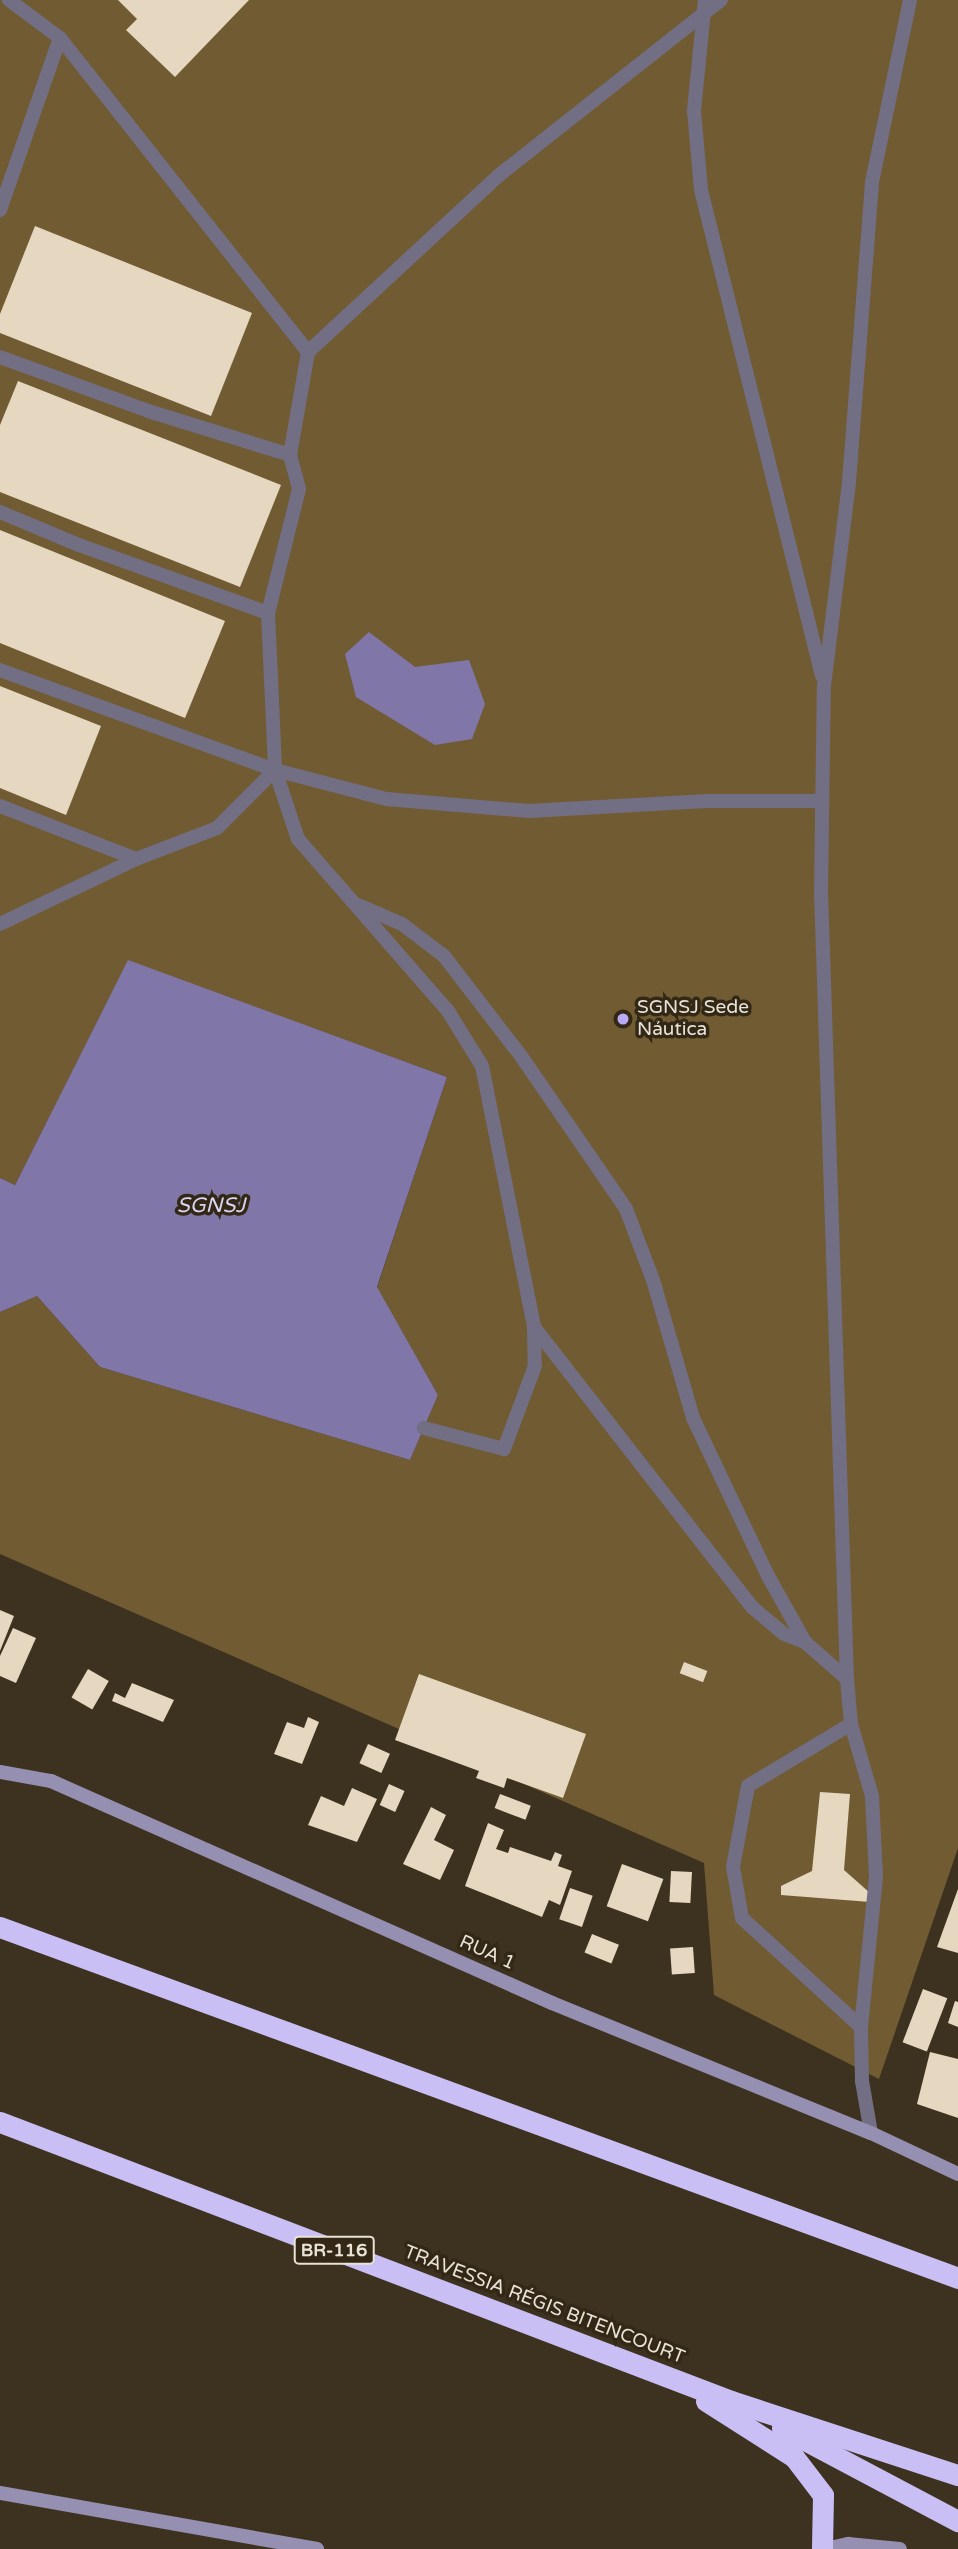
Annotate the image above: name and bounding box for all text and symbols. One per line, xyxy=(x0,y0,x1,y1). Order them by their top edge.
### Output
place label: SGNSJ Sede Náutica xyxy=(637,997,749,1041)
marker: SGNSJ Sede Náutica xyxy=(615,1011,631,1027)
water label: SGNSJ xyxy=(177,1193,245,1219)
street label: RUA 1 xyxy=(456,1931,518,1975)
road number: BR-116 xyxy=(292,2236,376,2264)
street label: TRAVESSIA RÉGIS BITENCOURT xyxy=(400,2241,688,2369)

